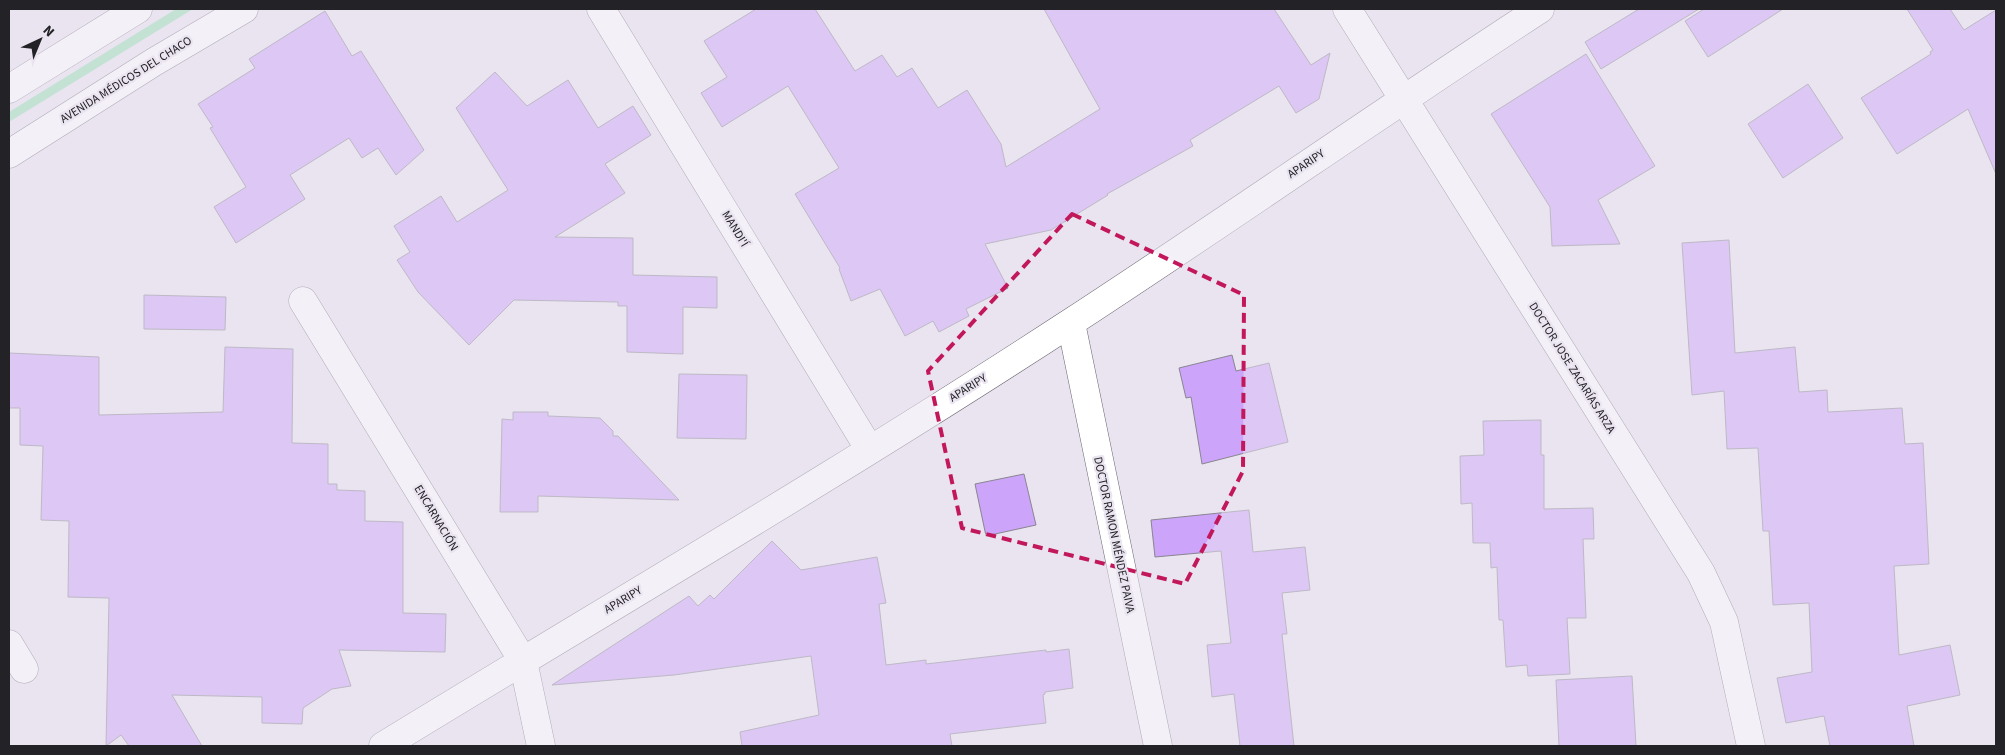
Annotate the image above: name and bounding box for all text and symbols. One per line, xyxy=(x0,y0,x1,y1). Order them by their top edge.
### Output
north arrow xyxy=(15,15,65,65)
text: N xyxy=(38,21,59,42)
street label: AVENIDA MÉDICOS DEL CHACO xyxy=(57,32,195,128)
street label: APARIPY xyxy=(1284,145,1328,183)
street label: MANDI'Í xyxy=(717,208,753,251)
street label: DOCTOR JOSE ZACARÍAS ARZA xyxy=(1525,299,1620,437)
street label: APARIPY xyxy=(946,370,990,406)
street label: DOCTOR RAMON MÉNDEZ PAIVA xyxy=(1089,455,1139,615)
street label: ENCARNACIÓN xyxy=(410,482,462,554)
street label: APARIPY xyxy=(601,582,645,618)

